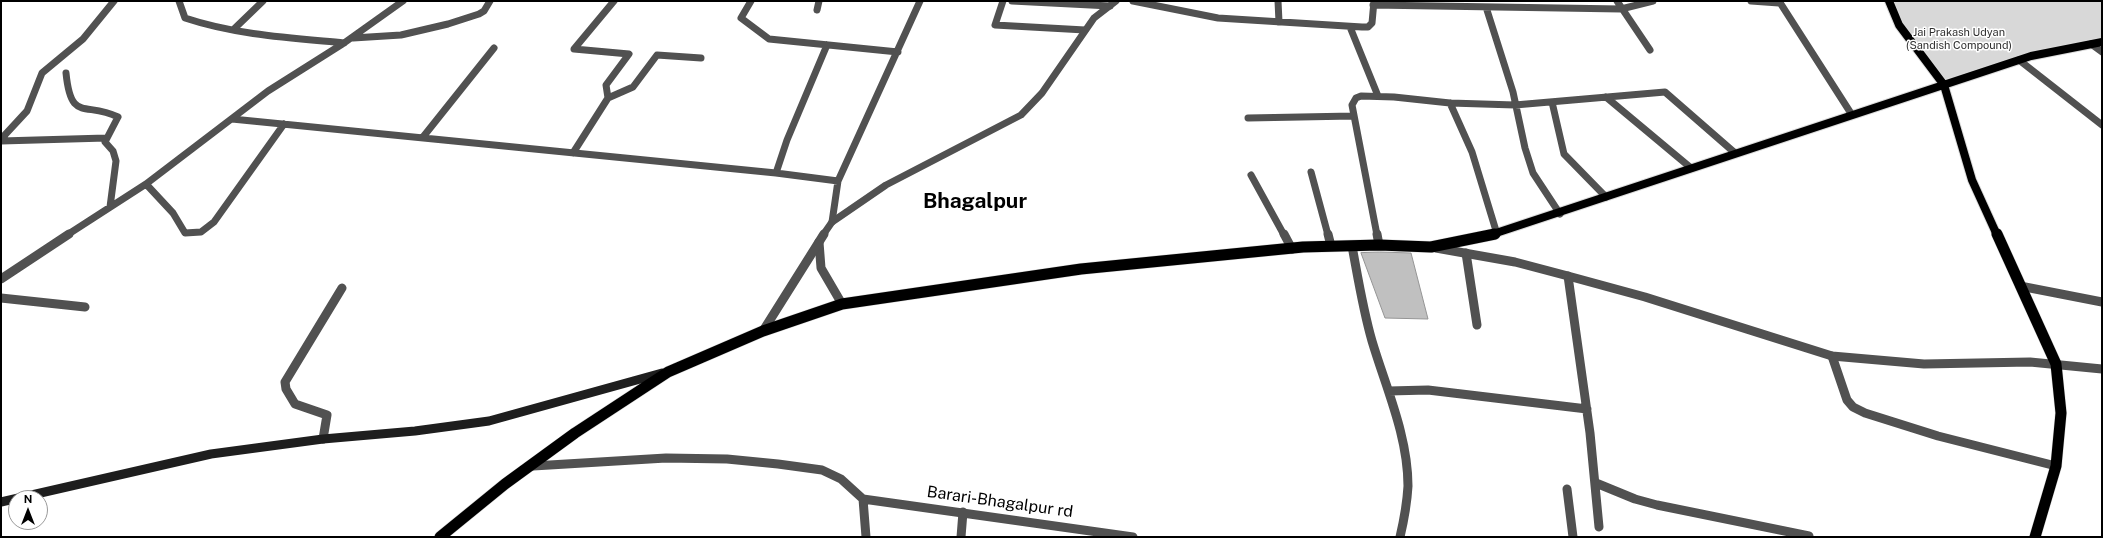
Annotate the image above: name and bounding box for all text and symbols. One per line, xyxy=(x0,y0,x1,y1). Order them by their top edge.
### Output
park label: Jai Prakash Udyan (Sandish Compound) xyxy=(1906,26,2012,52)
district label: Bhagalpur xyxy=(923,189,1027,215)
street label: Barari-Bhagalpur rd xyxy=(926,482,1074,522)
north arrow xyxy=(8,490,48,530)
text: N xyxy=(24,493,32,505)

